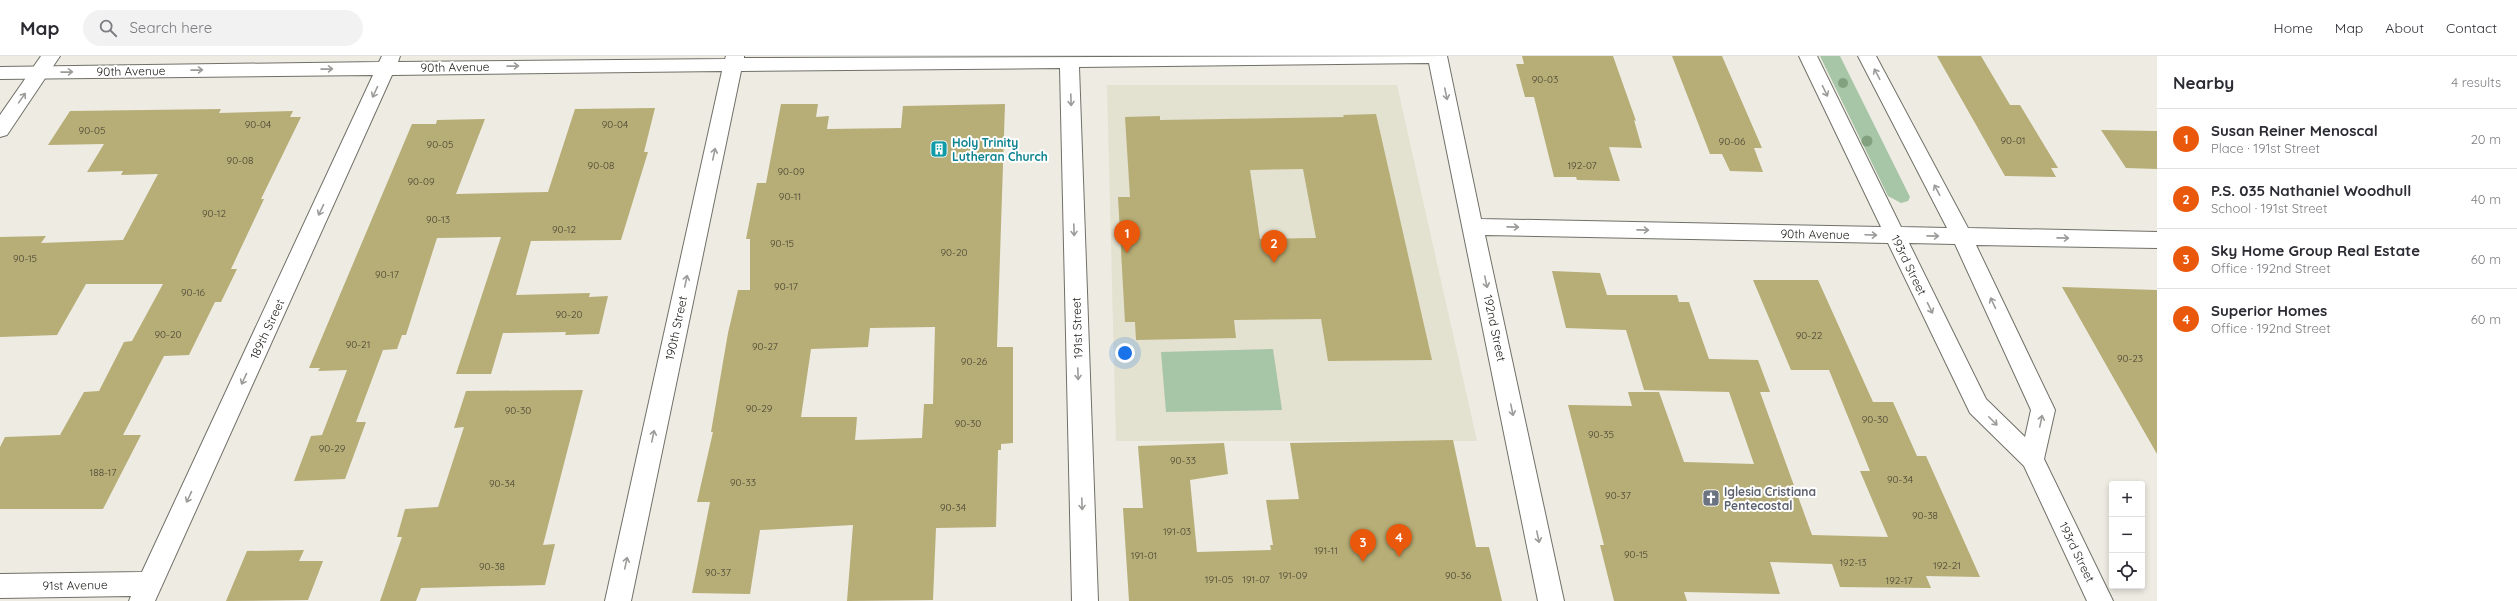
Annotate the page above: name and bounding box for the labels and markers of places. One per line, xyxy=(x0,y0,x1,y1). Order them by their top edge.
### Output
place label: Holy Trinity Lutheran Church xyxy=(952,135,1048,164)
building icon: Holy Trinity Lutheran Church xyxy=(929,139,949,159)
pin: 1 xyxy=(1114,220,1140,253)
pin: 2 xyxy=(1261,230,1287,263)
place label: Iglesia Cristiana Pentecostal xyxy=(1724,484,1816,513)
church icon: Iglesia Cristiana Pentecostal xyxy=(1701,488,1721,508)
pin: 4 xyxy=(1386,524,1412,557)
pin: 3 xyxy=(1350,529,1376,562)

